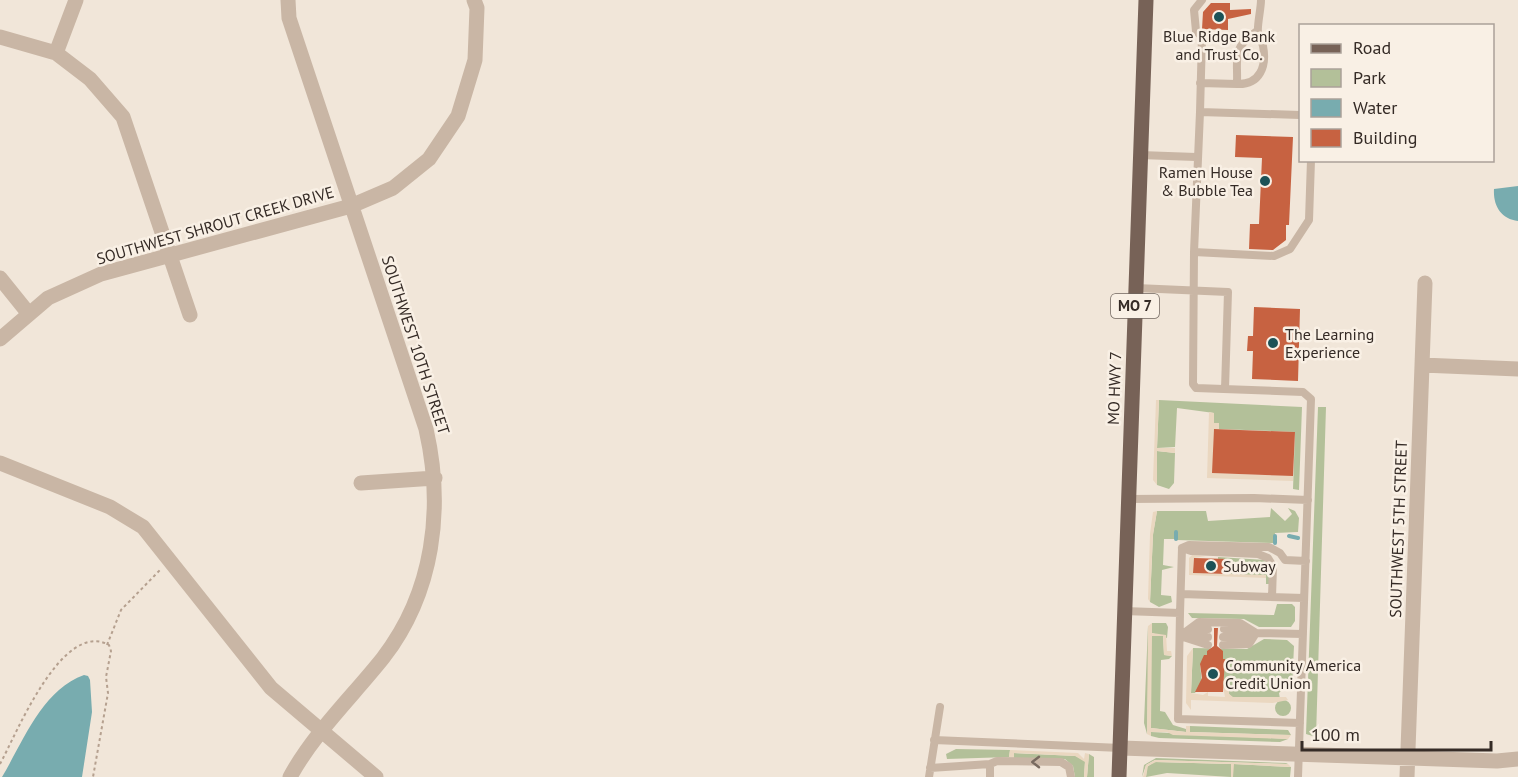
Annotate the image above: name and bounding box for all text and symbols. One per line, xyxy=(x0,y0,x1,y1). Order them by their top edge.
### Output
marker: Blue Ridge Bank and Trust Co. xyxy=(1212,10,1226,24)
legend xyxy=(1299,24,1494,162)
place label: Blue Ridge Bank and Trust Co. xyxy=(1163,26,1275,64)
text: Road xyxy=(1353,36,1391,59)
text: Park xyxy=(1353,66,1386,89)
text: Water xyxy=(1353,96,1397,119)
text: Building xyxy=(1353,126,1417,149)
place label: Ramen House & Bubble Tea xyxy=(1159,162,1253,200)
marker: Ramen House & Bubble Tea xyxy=(1258,174,1272,188)
street label: SOUTHWEST SHROUT CREEK DRIVE xyxy=(94,181,336,269)
street label: SOUTHWEST 10TH STREET xyxy=(378,253,454,437)
road number: MO 7 xyxy=(1111,294,1159,318)
place label: The Learning Experience xyxy=(1285,324,1374,362)
marker: The Learning Experience xyxy=(1266,336,1280,350)
street label: MO HWY 7 xyxy=(1103,351,1125,425)
street label: SOUTHWEST 5TH STREET xyxy=(1385,440,1411,618)
place label: Subway xyxy=(1223,556,1276,576)
marker: Subway xyxy=(1204,559,1218,573)
place label: Community America Credit Union xyxy=(1225,655,1361,693)
marker: Community America Credit Union xyxy=(1206,667,1220,681)
scale bar xyxy=(1302,714,1491,752)
text: 100 m xyxy=(1311,723,1360,746)
one-way arrow xyxy=(1031,756,1040,768)

